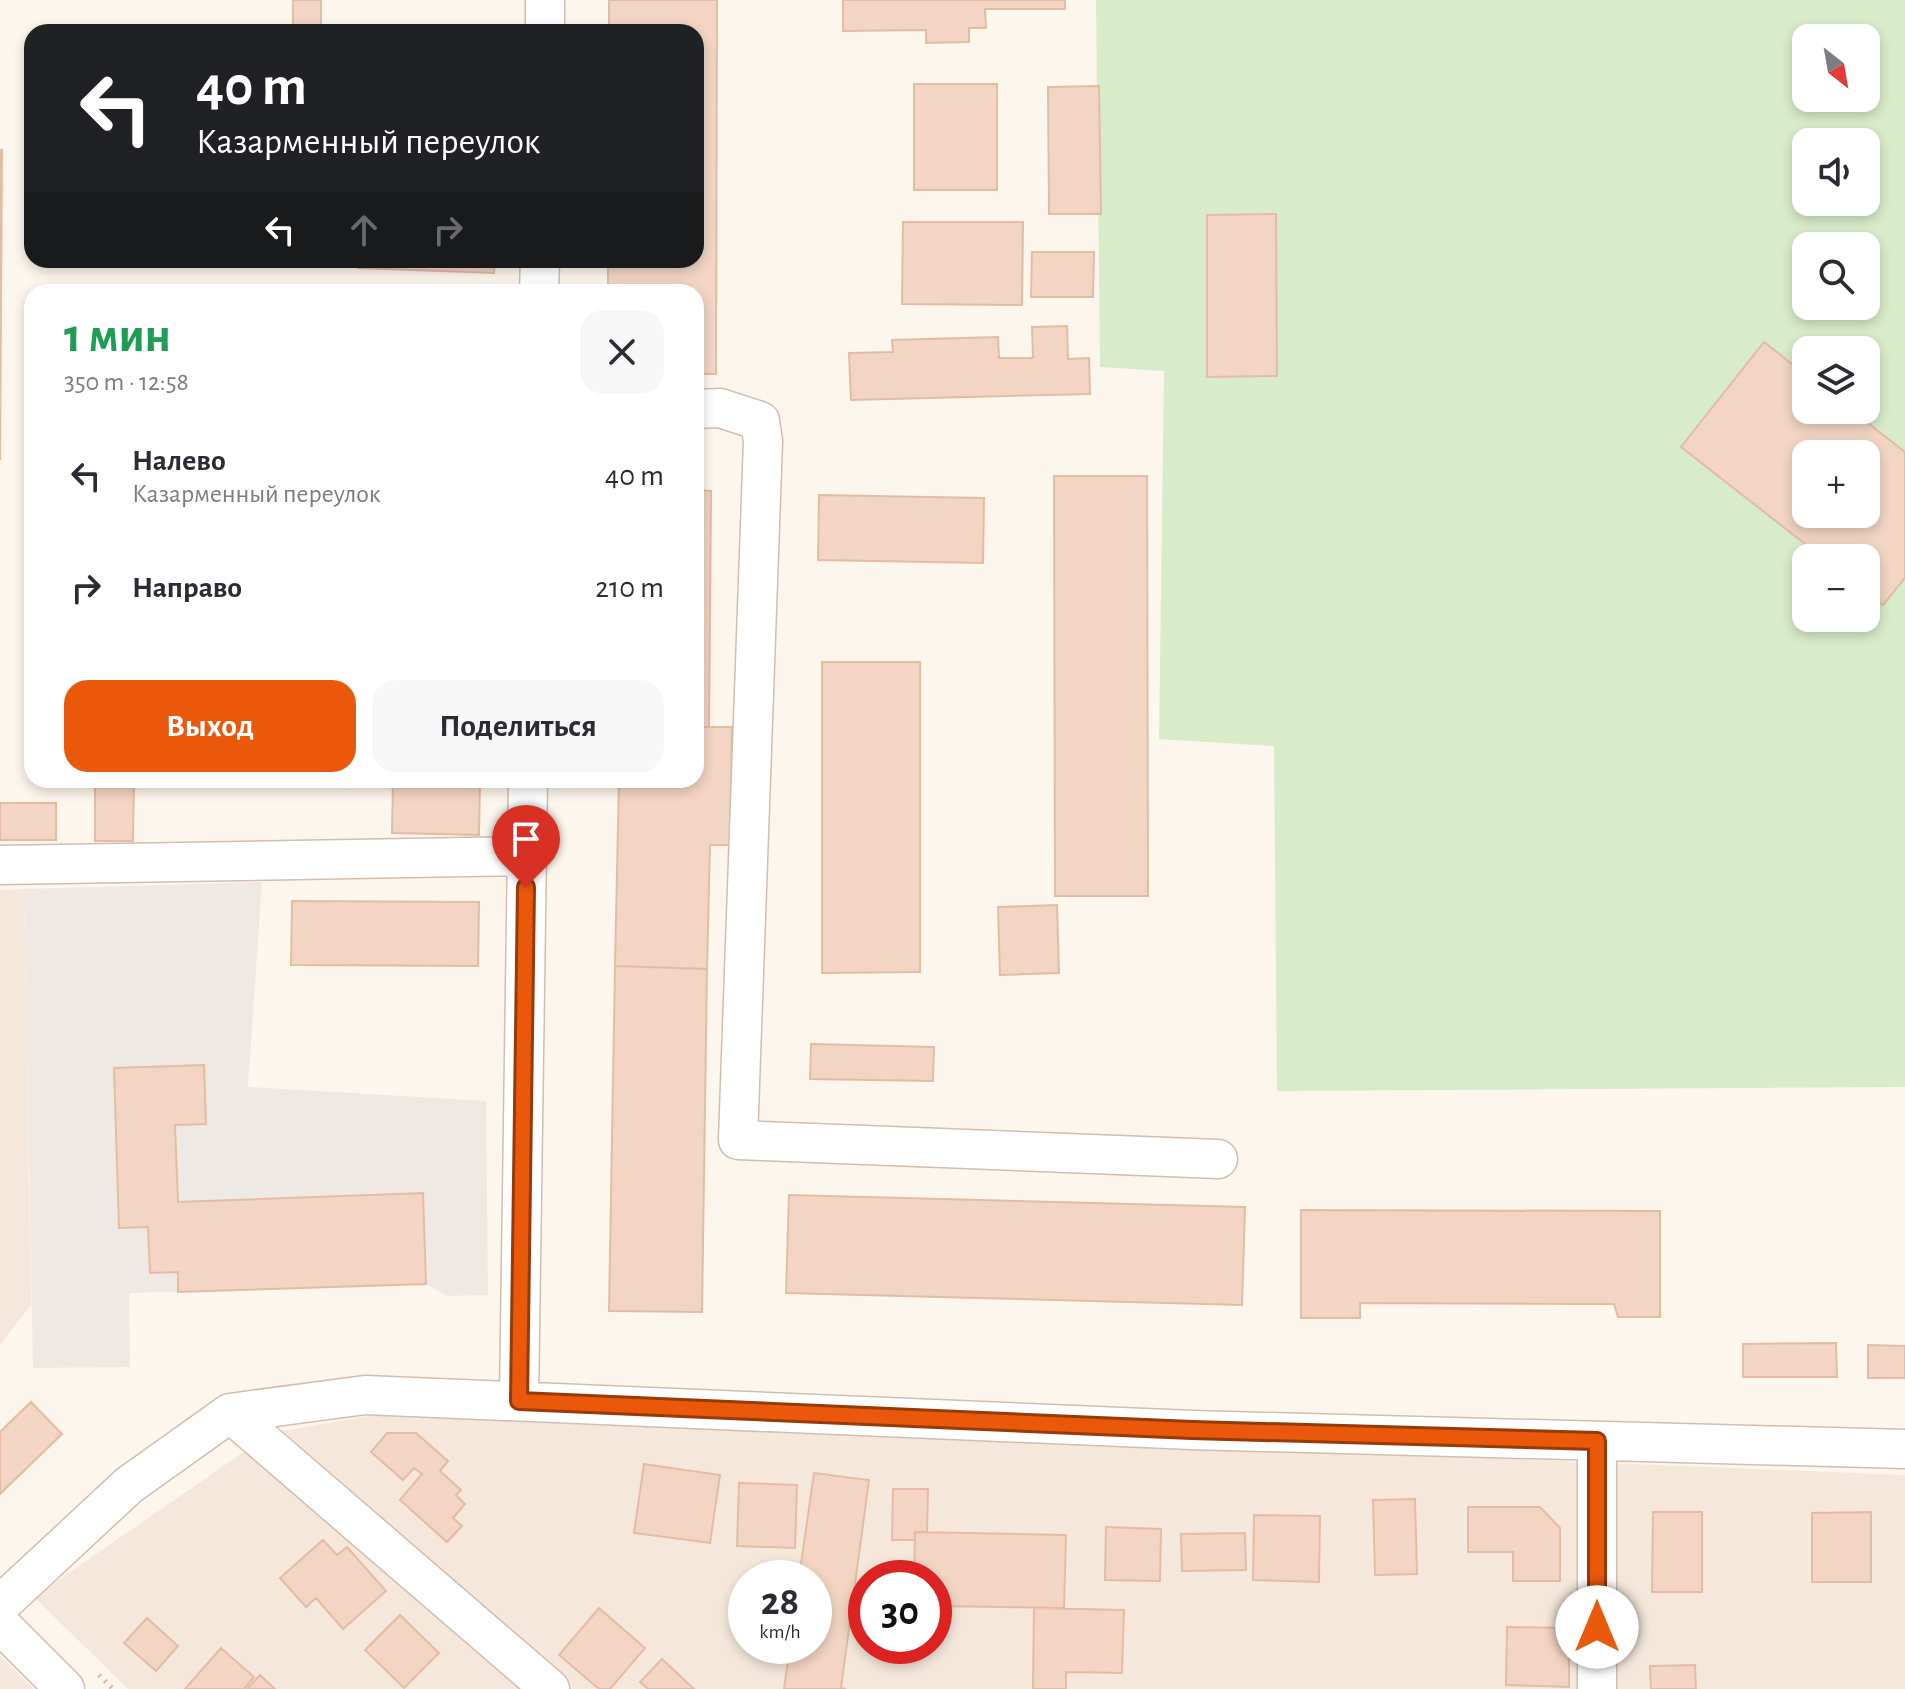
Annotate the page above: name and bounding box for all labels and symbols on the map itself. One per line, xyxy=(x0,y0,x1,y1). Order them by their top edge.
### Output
north arrow xyxy=(1792,24,1880,112)
pin xyxy=(492,805,560,887)
speed limit sign: 30 xyxy=(848,1560,952,1664)
position arrow xyxy=(1555,1585,1639,1669)

